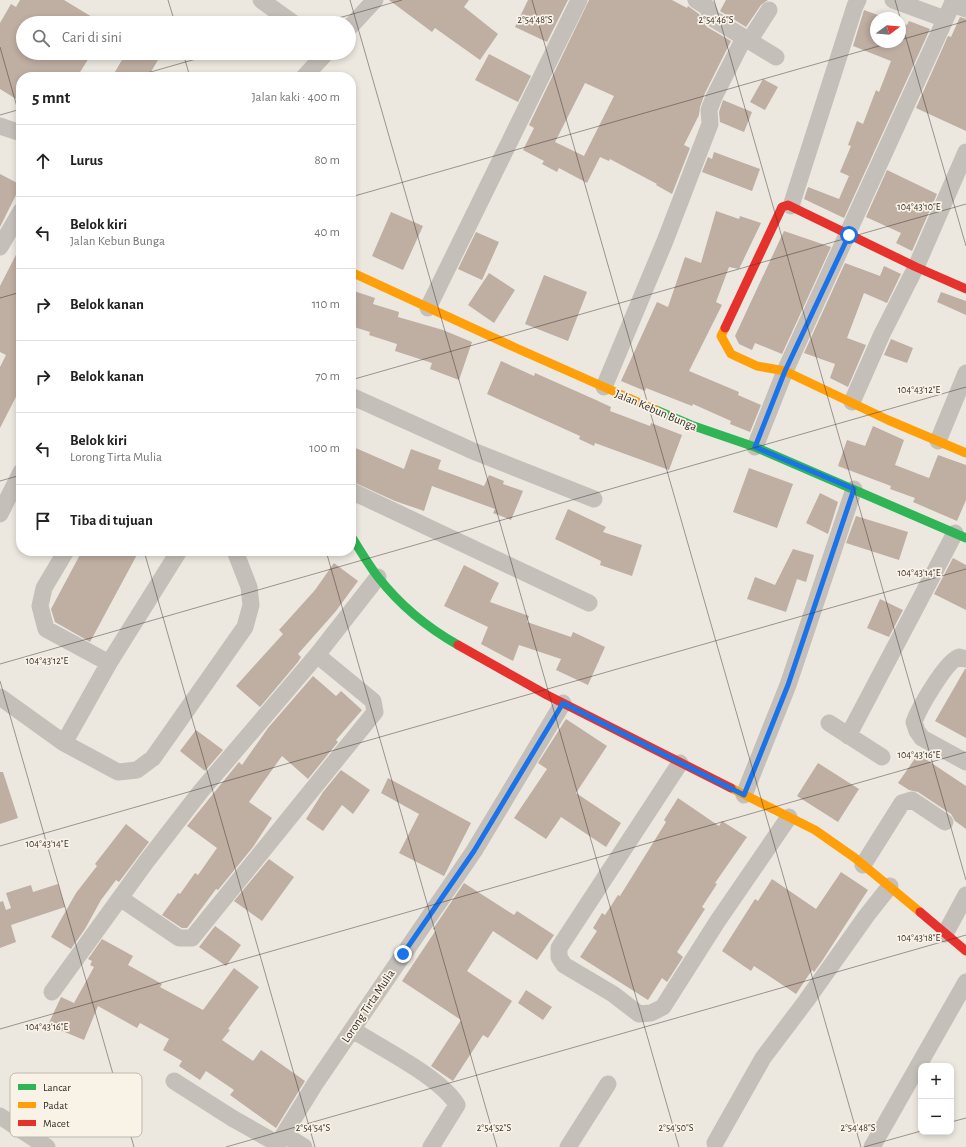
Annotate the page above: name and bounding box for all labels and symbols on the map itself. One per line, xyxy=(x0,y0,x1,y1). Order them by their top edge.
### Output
north arrow xyxy=(870,12,906,48)
text: 2°54'48"S xyxy=(517,15,553,25)
text: 2°54'46"S xyxy=(698,15,734,25)
text: 104°43'10"E xyxy=(897,202,941,212)
route start xyxy=(840,226,858,244)
text: 104°43'12"E xyxy=(898,385,941,395)
street label: Jalan Kebun Bunga xyxy=(613,387,699,433)
text: 104°43'14"E xyxy=(898,568,941,578)
text: 104°43'12"E xyxy=(26,656,69,666)
text: 104°43'16"E xyxy=(898,750,941,760)
text: 104°43'14"E xyxy=(26,839,69,849)
text: 104°43'18"E xyxy=(898,933,941,943)
route end xyxy=(394,945,412,963)
street label: Lorong Tirta Mulia xyxy=(339,967,397,1045)
text: 104°43'16"E xyxy=(26,1022,69,1032)
legend xyxy=(10,1073,142,1137)
text: Lancar xyxy=(43,1082,71,1093)
text: Padat xyxy=(43,1100,68,1111)
text: Macet xyxy=(43,1118,70,1129)
text: 2°54'54"S xyxy=(296,1123,331,1133)
text: 2°54'52"S xyxy=(477,1123,511,1133)
text: 2°54'50"S xyxy=(658,1123,694,1133)
text: 2°54'48"S xyxy=(840,1123,876,1133)

